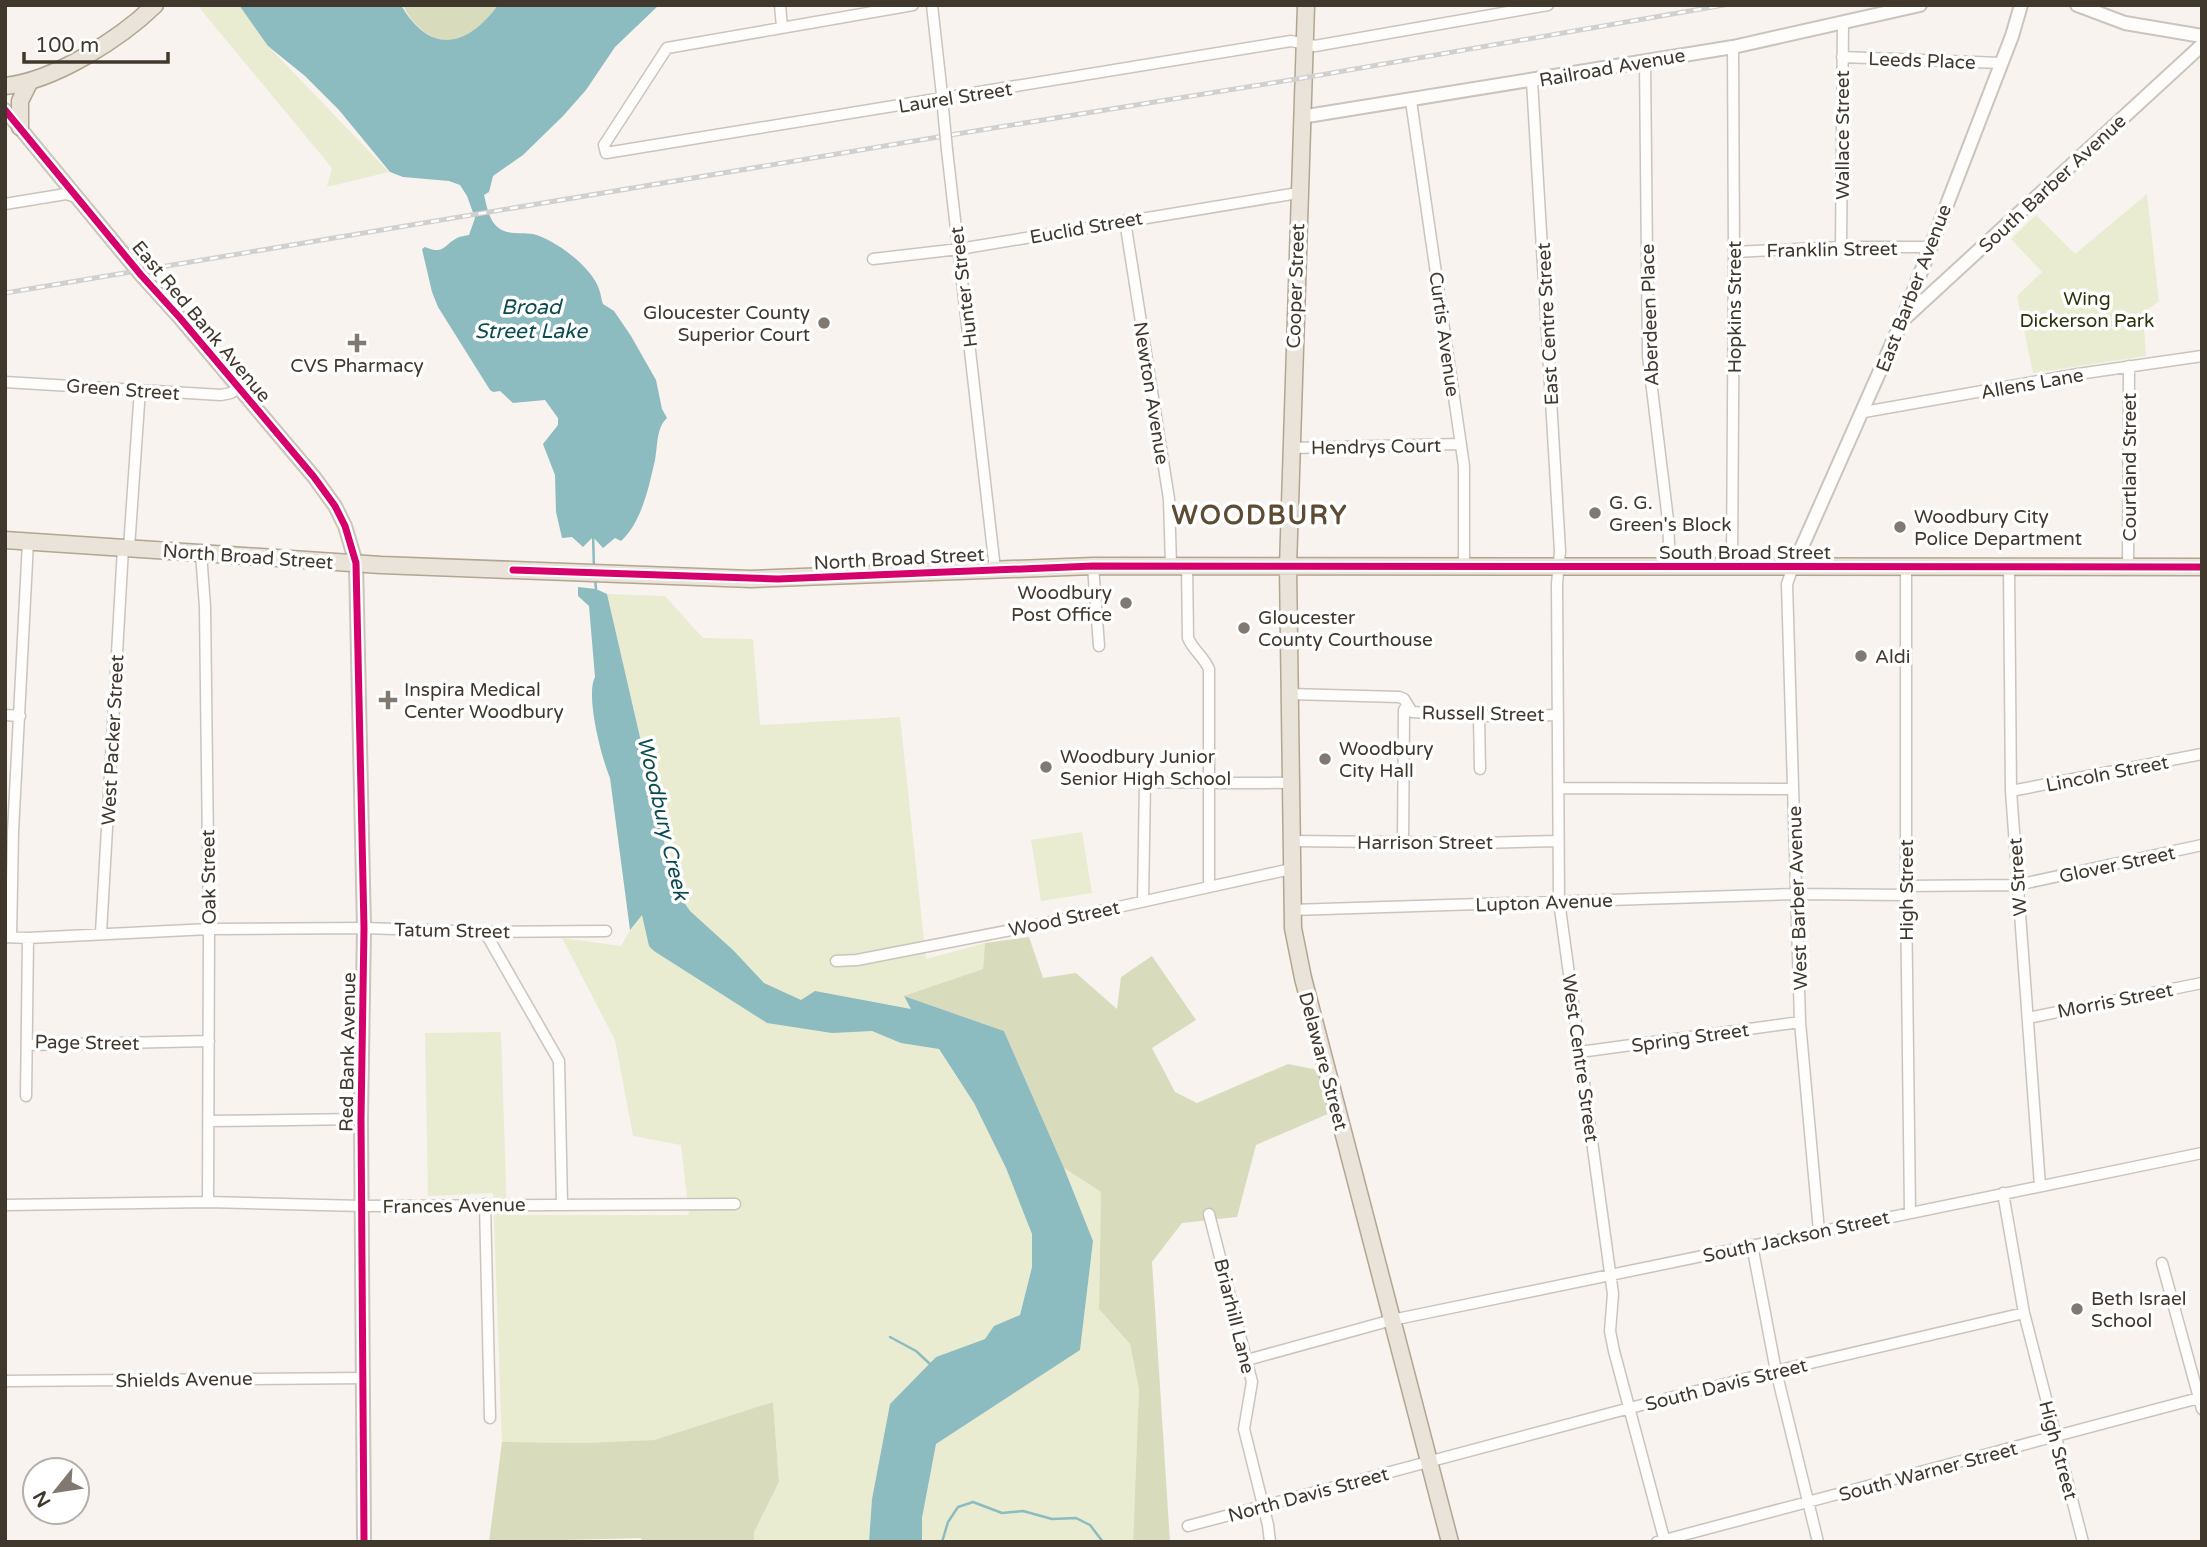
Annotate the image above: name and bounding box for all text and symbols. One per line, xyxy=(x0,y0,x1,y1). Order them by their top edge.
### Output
scale bar xyxy=(24,21,168,65)
text: 100 m xyxy=(35,33,99,58)
street label: Railroad Avenue xyxy=(1537,44,1687,92)
street label: Leeds Place xyxy=(1868,48,1976,74)
street label: Wallace Street xyxy=(1832,70,1854,200)
street label: Laurel Street xyxy=(897,78,1014,118)
street label: South Barber Avenue xyxy=(1975,110,2131,257)
street label: East Barber Avenue xyxy=(1872,201,1956,375)
street label: Euclid Street xyxy=(1028,207,1144,249)
street label: Cooper Street xyxy=(1283,223,1309,349)
street label: Hunter Street xyxy=(946,225,982,348)
street label: East Red Bank Avenue xyxy=(127,236,275,407)
street label: Franklin Street xyxy=(1766,238,1898,262)
street label: Hopkins Street xyxy=(1724,241,1746,373)
street label: East Centre Street xyxy=(1533,242,1563,406)
street label: Aberdeen Place xyxy=(1637,243,1663,387)
street label: Curtis Avenue xyxy=(1424,270,1464,398)
park label: Wing Dickerson Park xyxy=(2020,288,2154,332)
water label: Broad Street Lake xyxy=(475,295,588,344)
place label: Gloucester County Superior Court xyxy=(643,302,810,346)
marker: Gloucester County Superior Court xyxy=(816,315,832,331)
street label: Newton Avenue xyxy=(1129,320,1173,466)
marker: CVS Pharmacy xyxy=(349,335,365,351)
place label: CVS Pharmacy xyxy=(290,355,424,377)
street label: Allens Lane xyxy=(1979,364,2085,404)
street label: Green Street xyxy=(65,375,180,405)
street label: Courtland Street xyxy=(2119,393,2141,541)
street label: Hendrys Court xyxy=(1311,435,1441,459)
place label: G. G. Green's Block xyxy=(1609,492,1732,536)
district label: WOODBURY xyxy=(1172,500,1348,531)
marker: G. G. Green's Block xyxy=(1587,505,1603,521)
place label: Woodbury City Police Department xyxy=(1914,506,2082,550)
marker: Woodbury City Police Department xyxy=(1892,519,1908,535)
street label: North Broad Street xyxy=(162,540,334,574)
street label: South Broad Street xyxy=(1659,542,1831,564)
street label: North Broad Street xyxy=(813,544,985,574)
place label: Woodbury Post Office xyxy=(1011,582,1112,626)
marker: Woodbury Post Office xyxy=(1118,595,1134,611)
place label: Gloucester County Courthouse xyxy=(1258,607,1433,651)
marker: Gloucester County Courthouse xyxy=(1236,620,1252,636)
place label: Aldi xyxy=(1875,646,1911,668)
marker: Aldi xyxy=(1853,648,1869,664)
street label: West Packer Street xyxy=(98,654,128,826)
place label: Inspira Medical Center Woodbury xyxy=(404,679,564,723)
marker: Inspira Medical Center Woodbury xyxy=(378,690,398,710)
street label: Russell Street xyxy=(1421,702,1545,726)
water label: Woodbury Creek xyxy=(632,734,694,904)
place label: Woodbury City Hall xyxy=(1339,738,1434,782)
place label: Woodbury Junior Senior High School xyxy=(1060,746,1231,790)
marker: Woodbury City Hall xyxy=(1317,751,1333,767)
street label: Lincoln Street xyxy=(2044,751,2170,797)
marker: Woodbury Junior Senior High School xyxy=(1038,759,1054,775)
street label: West Barber Avenue xyxy=(1784,805,1812,991)
street label: Oak Street xyxy=(197,829,221,925)
street label: Harrison Street xyxy=(1357,832,1493,854)
street label: W Street xyxy=(2004,837,2032,917)
street label: High Street xyxy=(1896,839,1918,941)
street label: Glover Street xyxy=(2057,842,2177,888)
street label: Lupton Avenue xyxy=(1475,890,1613,916)
street label: Wood Street xyxy=(1007,897,1122,941)
street label: Tatum Street xyxy=(394,919,510,943)
street label: Red Bank Avenue xyxy=(336,972,360,1132)
street label: West Centre Street xyxy=(1557,973,1603,1144)
street label: Morris Street xyxy=(2056,979,2175,1023)
street label: Delaware Street xyxy=(1294,990,1352,1133)
street label: Spring Street xyxy=(1630,1019,1750,1057)
street label: Page Street xyxy=(34,1031,140,1055)
street label: Frances Avenue xyxy=(382,1194,526,1218)
street label: South Jackson Street xyxy=(1701,1206,1891,1267)
street label: Briarhill Lane xyxy=(1209,1257,1259,1376)
place label: Beth Israel School xyxy=(2091,1288,2186,1332)
marker: Beth Israel School xyxy=(2069,1301,2085,1317)
street label: South Davis Street xyxy=(1643,1354,1810,1416)
street label: Shields Avenue xyxy=(115,1368,253,1392)
street label: High Street xyxy=(2034,1398,2082,1502)
street label: South Warner Street xyxy=(1837,1438,2020,1506)
north arrow xyxy=(21,1456,91,1526)
street label: North Davis Street xyxy=(1226,1463,1391,1527)
text: N xyxy=(29,1487,55,1511)

